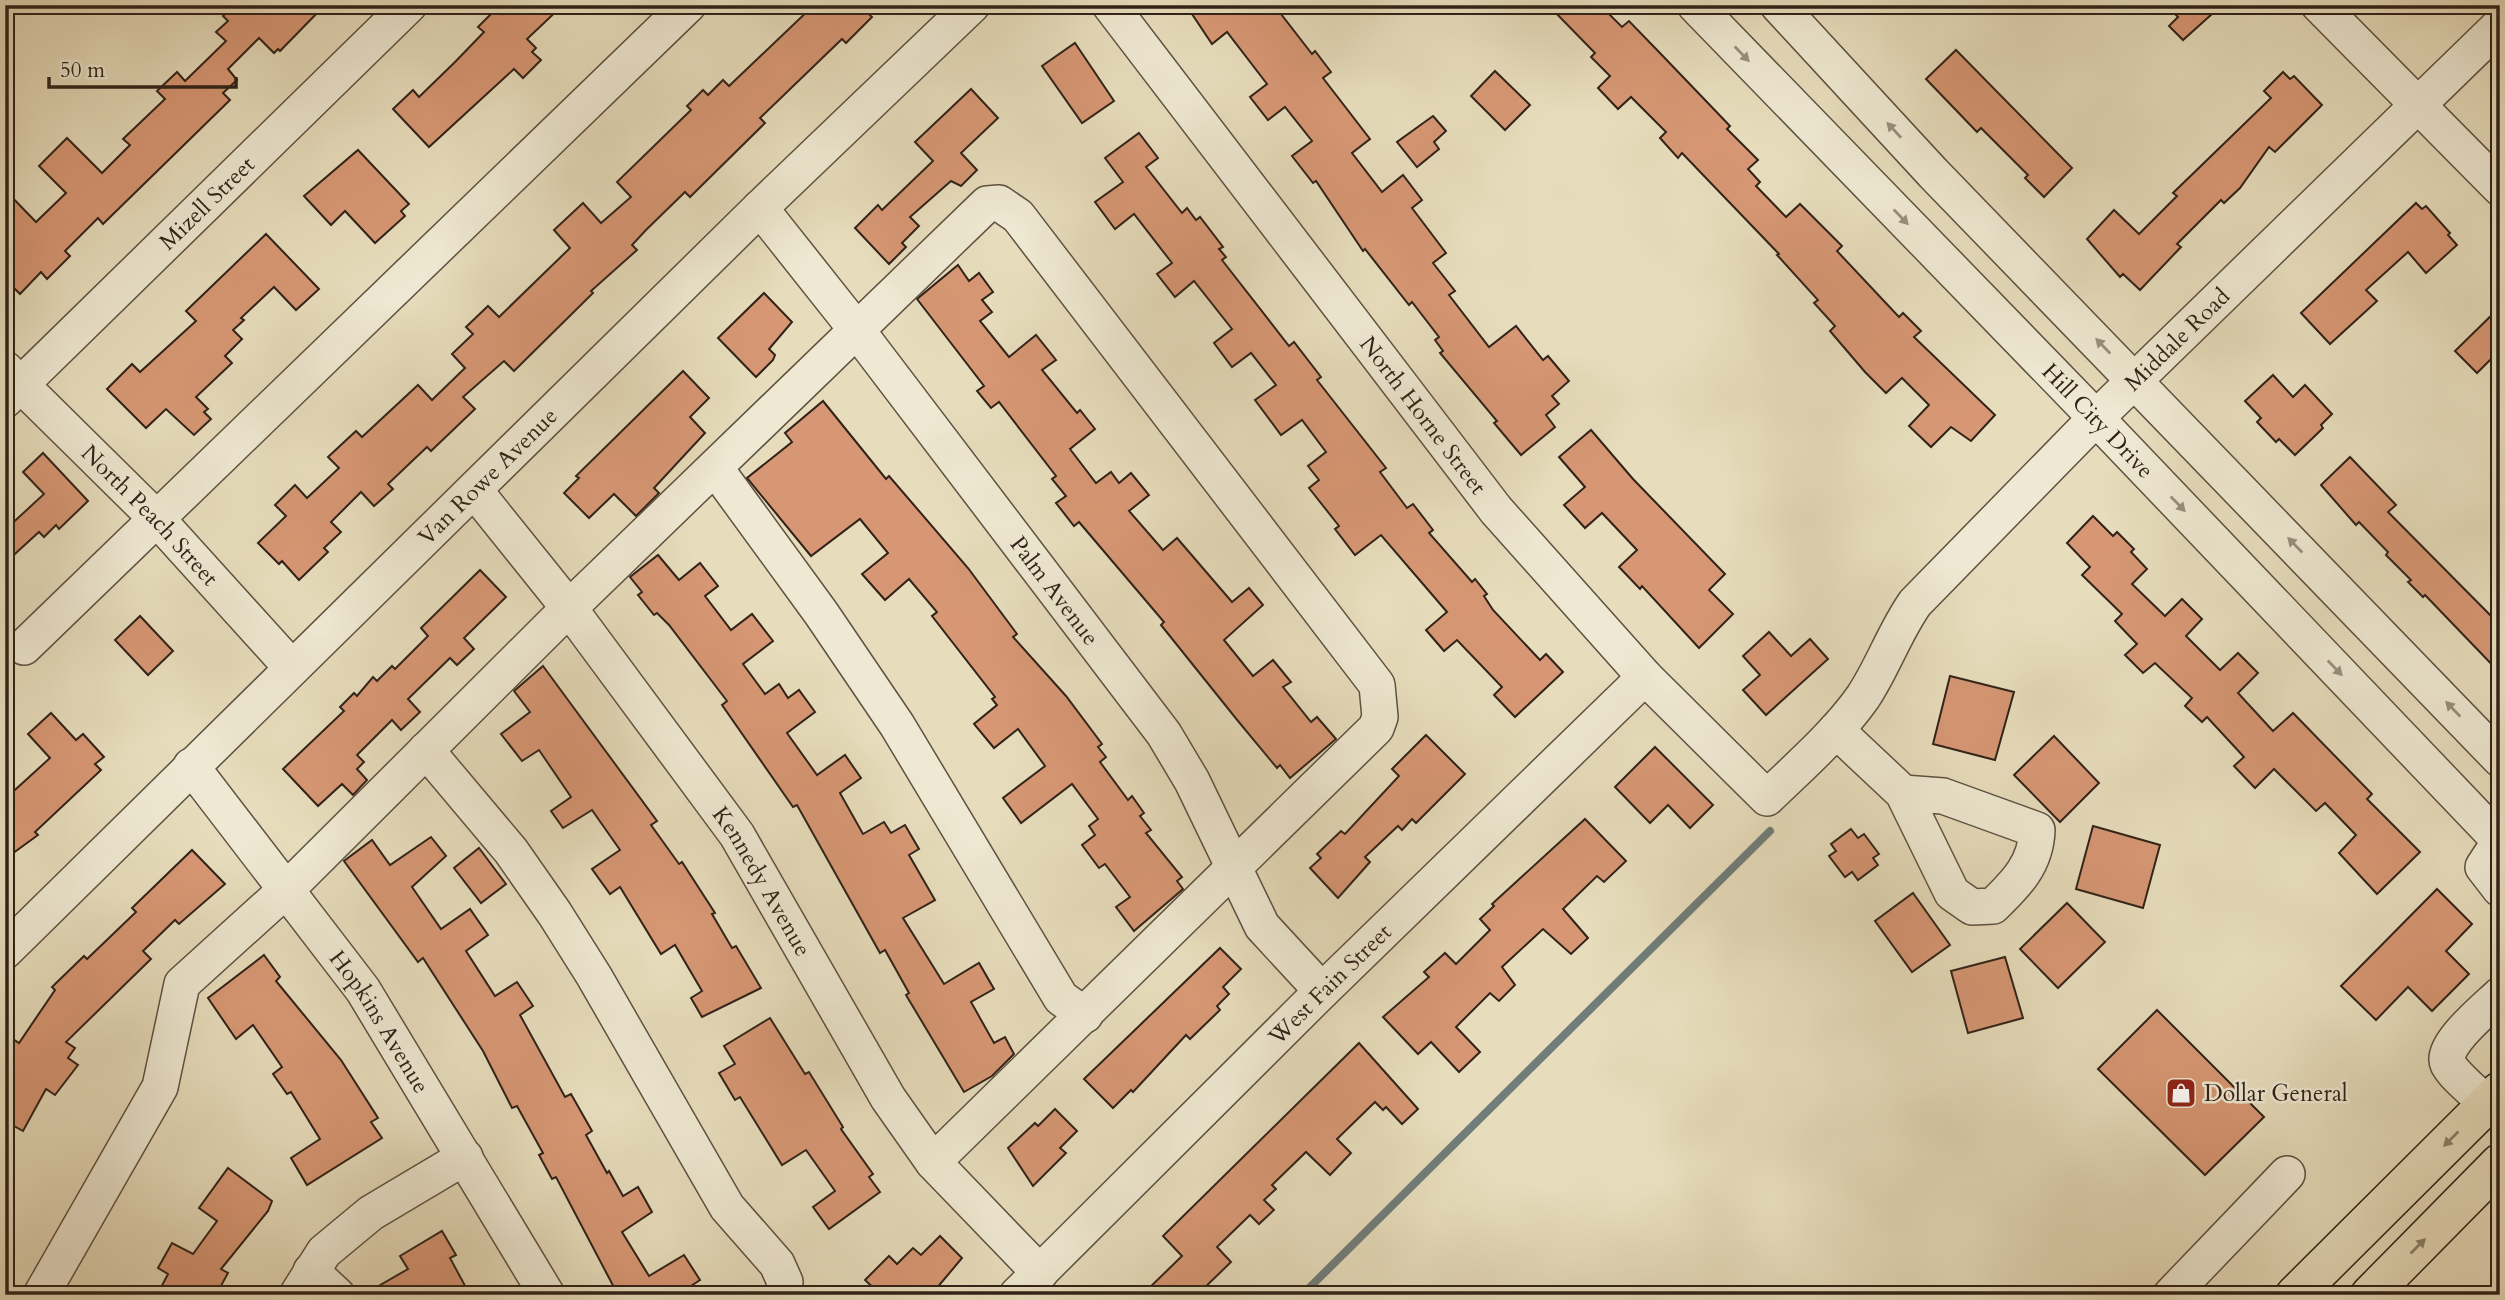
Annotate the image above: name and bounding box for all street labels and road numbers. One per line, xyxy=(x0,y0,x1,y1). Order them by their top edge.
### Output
street label: Mizell Street xyxy=(152,149,261,257)
street label: Middale Road xyxy=(2117,280,2237,398)
street label: North Horne Street xyxy=(1353,329,1494,501)
street label: Hill City Drive xyxy=(2035,356,2161,485)
street label: Van Rowe Avenue xyxy=(411,400,564,552)
street label: North Peach Street xyxy=(75,438,226,592)
street label: Palm Avenue xyxy=(1003,530,1106,652)
street label: Kennedy Avenue xyxy=(705,800,819,962)
street label: West Fain Street xyxy=(1261,916,1398,1052)
street label: Hopkins Avenue xyxy=(322,944,437,1099)

